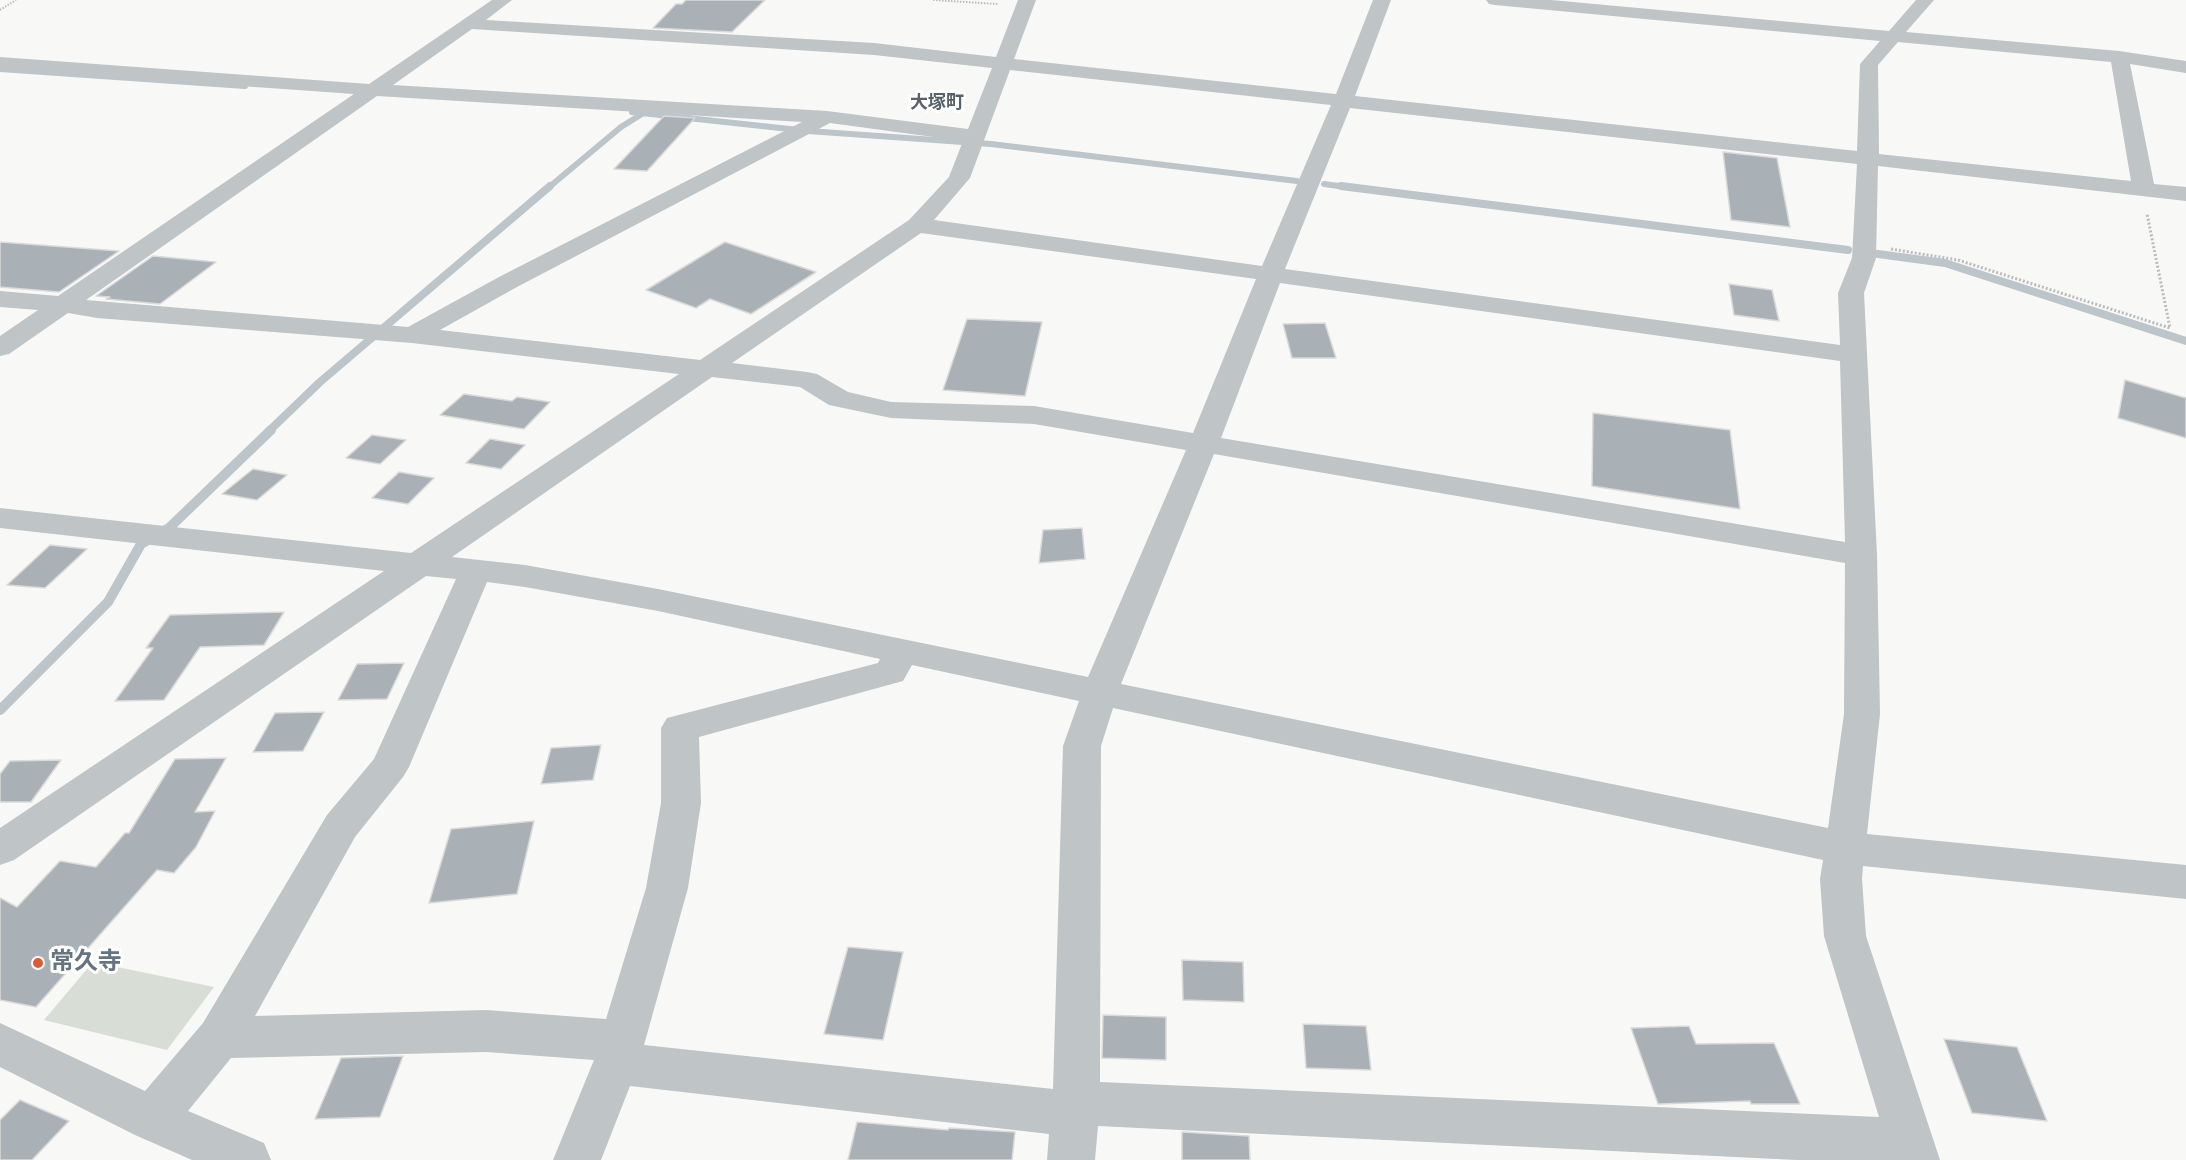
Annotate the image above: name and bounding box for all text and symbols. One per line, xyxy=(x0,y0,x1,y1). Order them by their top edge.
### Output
district label: 大塚町 xyxy=(910,92,964,114)
place label: 常久寺 xyxy=(50,949,122,977)
marker: 常久寺 xyxy=(31,956,45,970)

